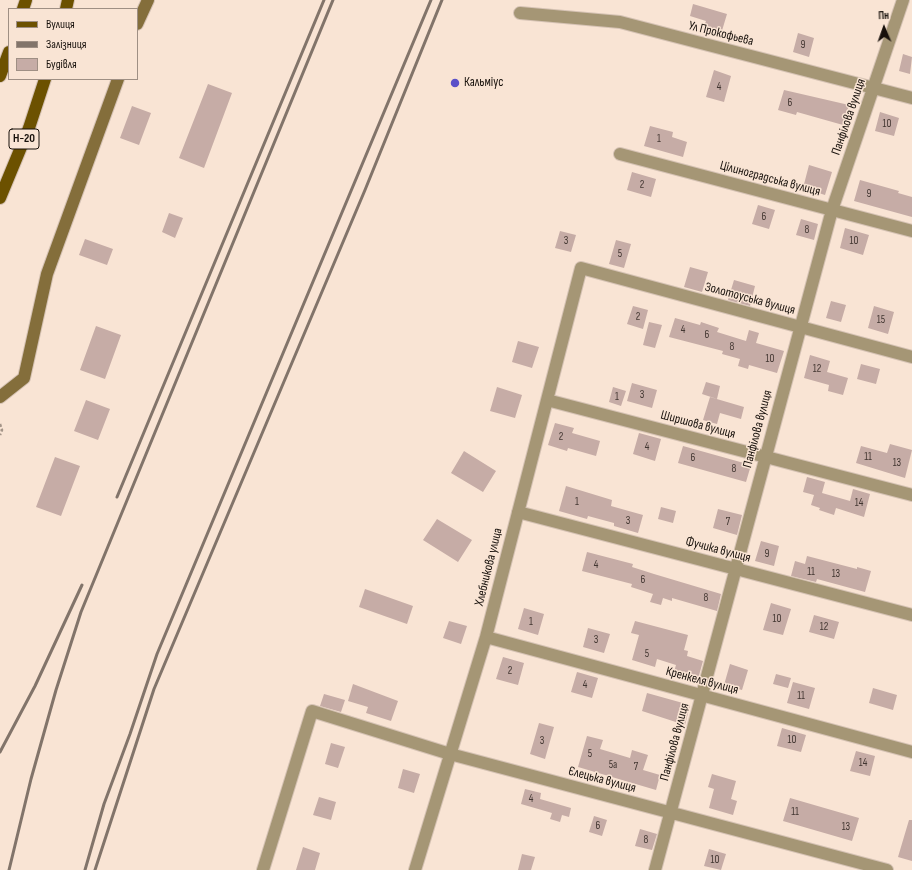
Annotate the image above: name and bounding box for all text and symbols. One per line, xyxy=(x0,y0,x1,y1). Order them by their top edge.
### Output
legend xyxy=(8,8,138,80)
north arrow xyxy=(864,8,904,48)
text: Пн xyxy=(878,9,889,22)
text: Вулиця xyxy=(46,17,75,32)
street label: Ул Прокофьева xyxy=(687,18,755,50)
text: Залізниця xyxy=(46,37,87,52)
house number: 9 xyxy=(801,38,805,52)
text: Будівля xyxy=(46,57,77,72)
place label: Кальміус xyxy=(464,75,503,91)
marker: Кальміус xyxy=(449,77,461,89)
street label: Панфілова вулиця xyxy=(829,77,869,157)
house number: 4 xyxy=(717,80,721,94)
house number: 6 xyxy=(788,96,792,110)
house number: 10 xyxy=(883,117,891,131)
road number: Н-20 xyxy=(9,129,39,149)
house number: 1 xyxy=(657,132,661,146)
street label: Цілиноградська вулиця xyxy=(718,158,822,200)
house number: 2 xyxy=(640,178,644,192)
house number: 9 xyxy=(867,187,871,201)
house number: 6 xyxy=(762,210,766,224)
house number: 8 xyxy=(805,223,809,237)
house number: 3 xyxy=(564,234,568,248)
house number: 10 xyxy=(850,234,858,248)
house number: 5 xyxy=(618,247,622,261)
street label: Золотоуська вулиця xyxy=(703,279,797,319)
house number: 2 xyxy=(636,310,640,324)
house number: 15 xyxy=(877,313,885,327)
house number: 4 xyxy=(681,323,685,337)
house number: 6 xyxy=(705,328,709,342)
house number: 8 xyxy=(730,340,734,354)
house number: 10 xyxy=(766,352,774,366)
house number: 12 xyxy=(813,362,821,376)
house number: 3 xyxy=(640,388,644,402)
street label: Панфілова вулиця xyxy=(740,388,776,470)
house number: 1 xyxy=(615,390,619,404)
street label: Ширшова вулиця xyxy=(659,408,737,442)
house number: 2 xyxy=(559,430,563,444)
house number: 4 xyxy=(645,440,649,454)
house number: 11 xyxy=(864,450,872,464)
house number: 6 xyxy=(691,451,695,465)
house number: 13 xyxy=(893,456,901,470)
house number: 8 xyxy=(732,462,736,476)
house number: 1 xyxy=(575,495,579,509)
house number: 14 xyxy=(855,496,863,510)
house number: 3 xyxy=(626,514,630,528)
house number: 7 xyxy=(726,515,730,529)
street label: Хлебникова улица xyxy=(472,526,506,608)
street label: Фучика вулиця xyxy=(684,534,752,566)
house number: 9 xyxy=(765,547,769,561)
house number: 4 xyxy=(594,558,598,572)
house number: 11 xyxy=(807,565,815,579)
house number: 13 xyxy=(832,567,840,581)
house number: 6 xyxy=(641,573,645,587)
house number: 8 xyxy=(704,591,708,605)
house number: 10 xyxy=(773,612,781,626)
house number: 1 xyxy=(529,615,533,629)
house number: 12 xyxy=(820,620,828,634)
house number: 3 xyxy=(594,633,598,647)
house number: 5 xyxy=(645,647,649,661)
house number: 2 xyxy=(508,664,512,678)
street label: Кренкеля вулиця xyxy=(664,664,740,698)
house number: 4 xyxy=(583,678,587,692)
house number: 11 xyxy=(797,689,805,703)
street label: Панфілова вулиця xyxy=(657,701,693,783)
house number: 10 xyxy=(788,733,796,747)
house number: 3 xyxy=(540,734,544,748)
house number: 5 xyxy=(588,747,592,761)
house number: 14 xyxy=(859,756,867,770)
house number: 5а xyxy=(609,758,617,772)
house number: 7 xyxy=(634,760,638,774)
street label: Єлецька вулиця xyxy=(566,763,638,797)
house number: 4 xyxy=(529,792,533,806)
house number: 11 xyxy=(791,805,799,819)
house number: 6 xyxy=(596,819,600,833)
house number: 13 xyxy=(842,820,850,834)
house number: 8 xyxy=(644,833,648,847)
house number: 10 xyxy=(711,853,719,867)

